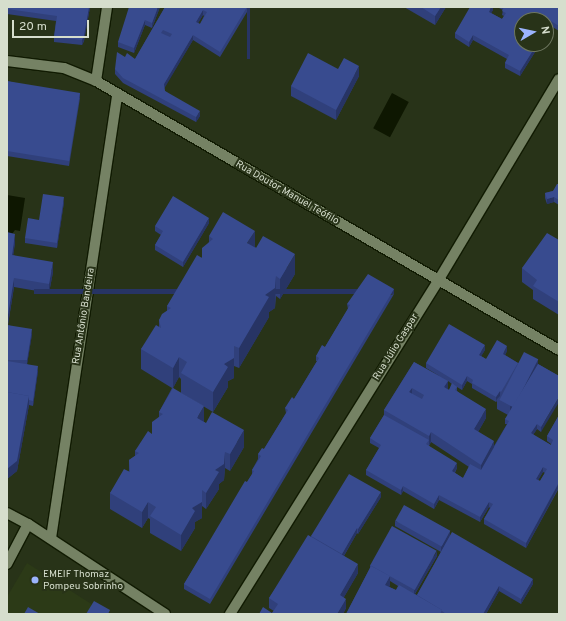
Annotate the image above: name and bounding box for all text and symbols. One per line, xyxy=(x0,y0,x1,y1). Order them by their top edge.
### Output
scale bar xyxy=(14,12,91,38)
north arrow xyxy=(514,12,554,52)
text: 20 m xyxy=(19,19,47,35)
text: N xyxy=(537,25,552,35)
street label: Rua Doutor Manuel Teófilo xyxy=(233,158,341,228)
street label: Rua Antônio Bandeira xyxy=(70,267,98,365)
street label: Rua Júlio Gaspar xyxy=(371,312,421,382)
place label: EMEIF Thomaz Pompeu Sobrinho xyxy=(43,568,123,592)
marker: EMEIF Thomaz Pompeu Sobrinho xyxy=(30,575,40,585)

